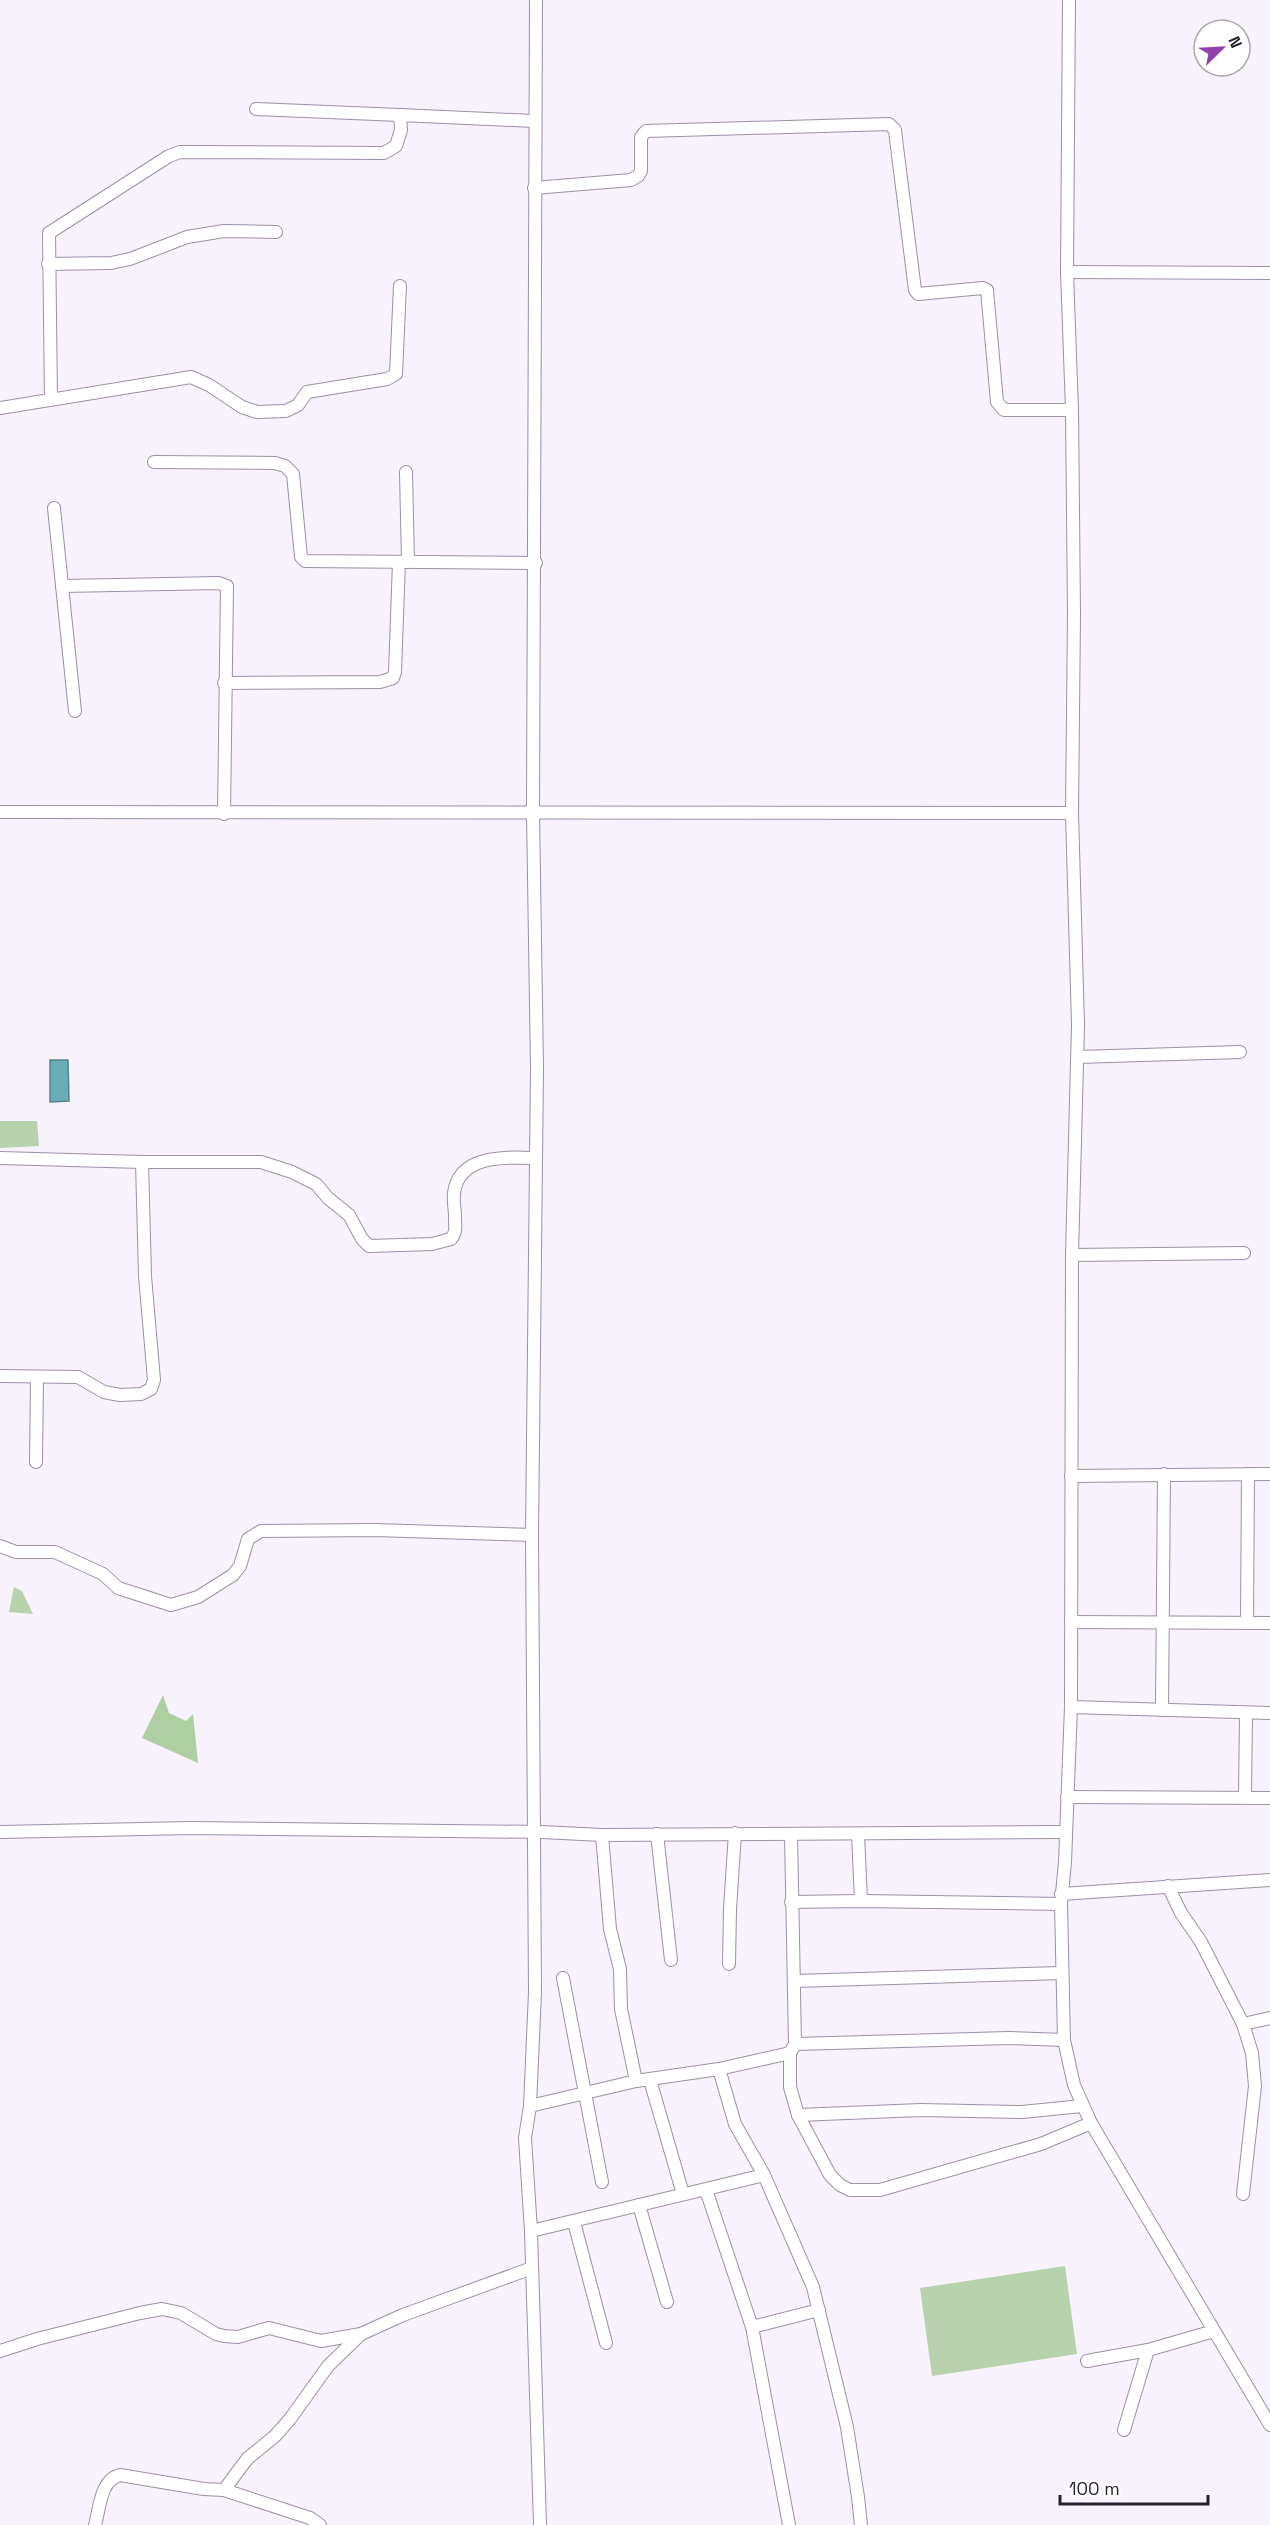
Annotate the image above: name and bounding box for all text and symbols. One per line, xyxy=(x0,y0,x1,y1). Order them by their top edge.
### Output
north arrow xyxy=(1192,18,1252,78)
text: N xyxy=(1223,33,1247,51)
scale bar xyxy=(1060,2468,1208,2506)
text: 100 m xyxy=(1069,2477,1120,2500)

